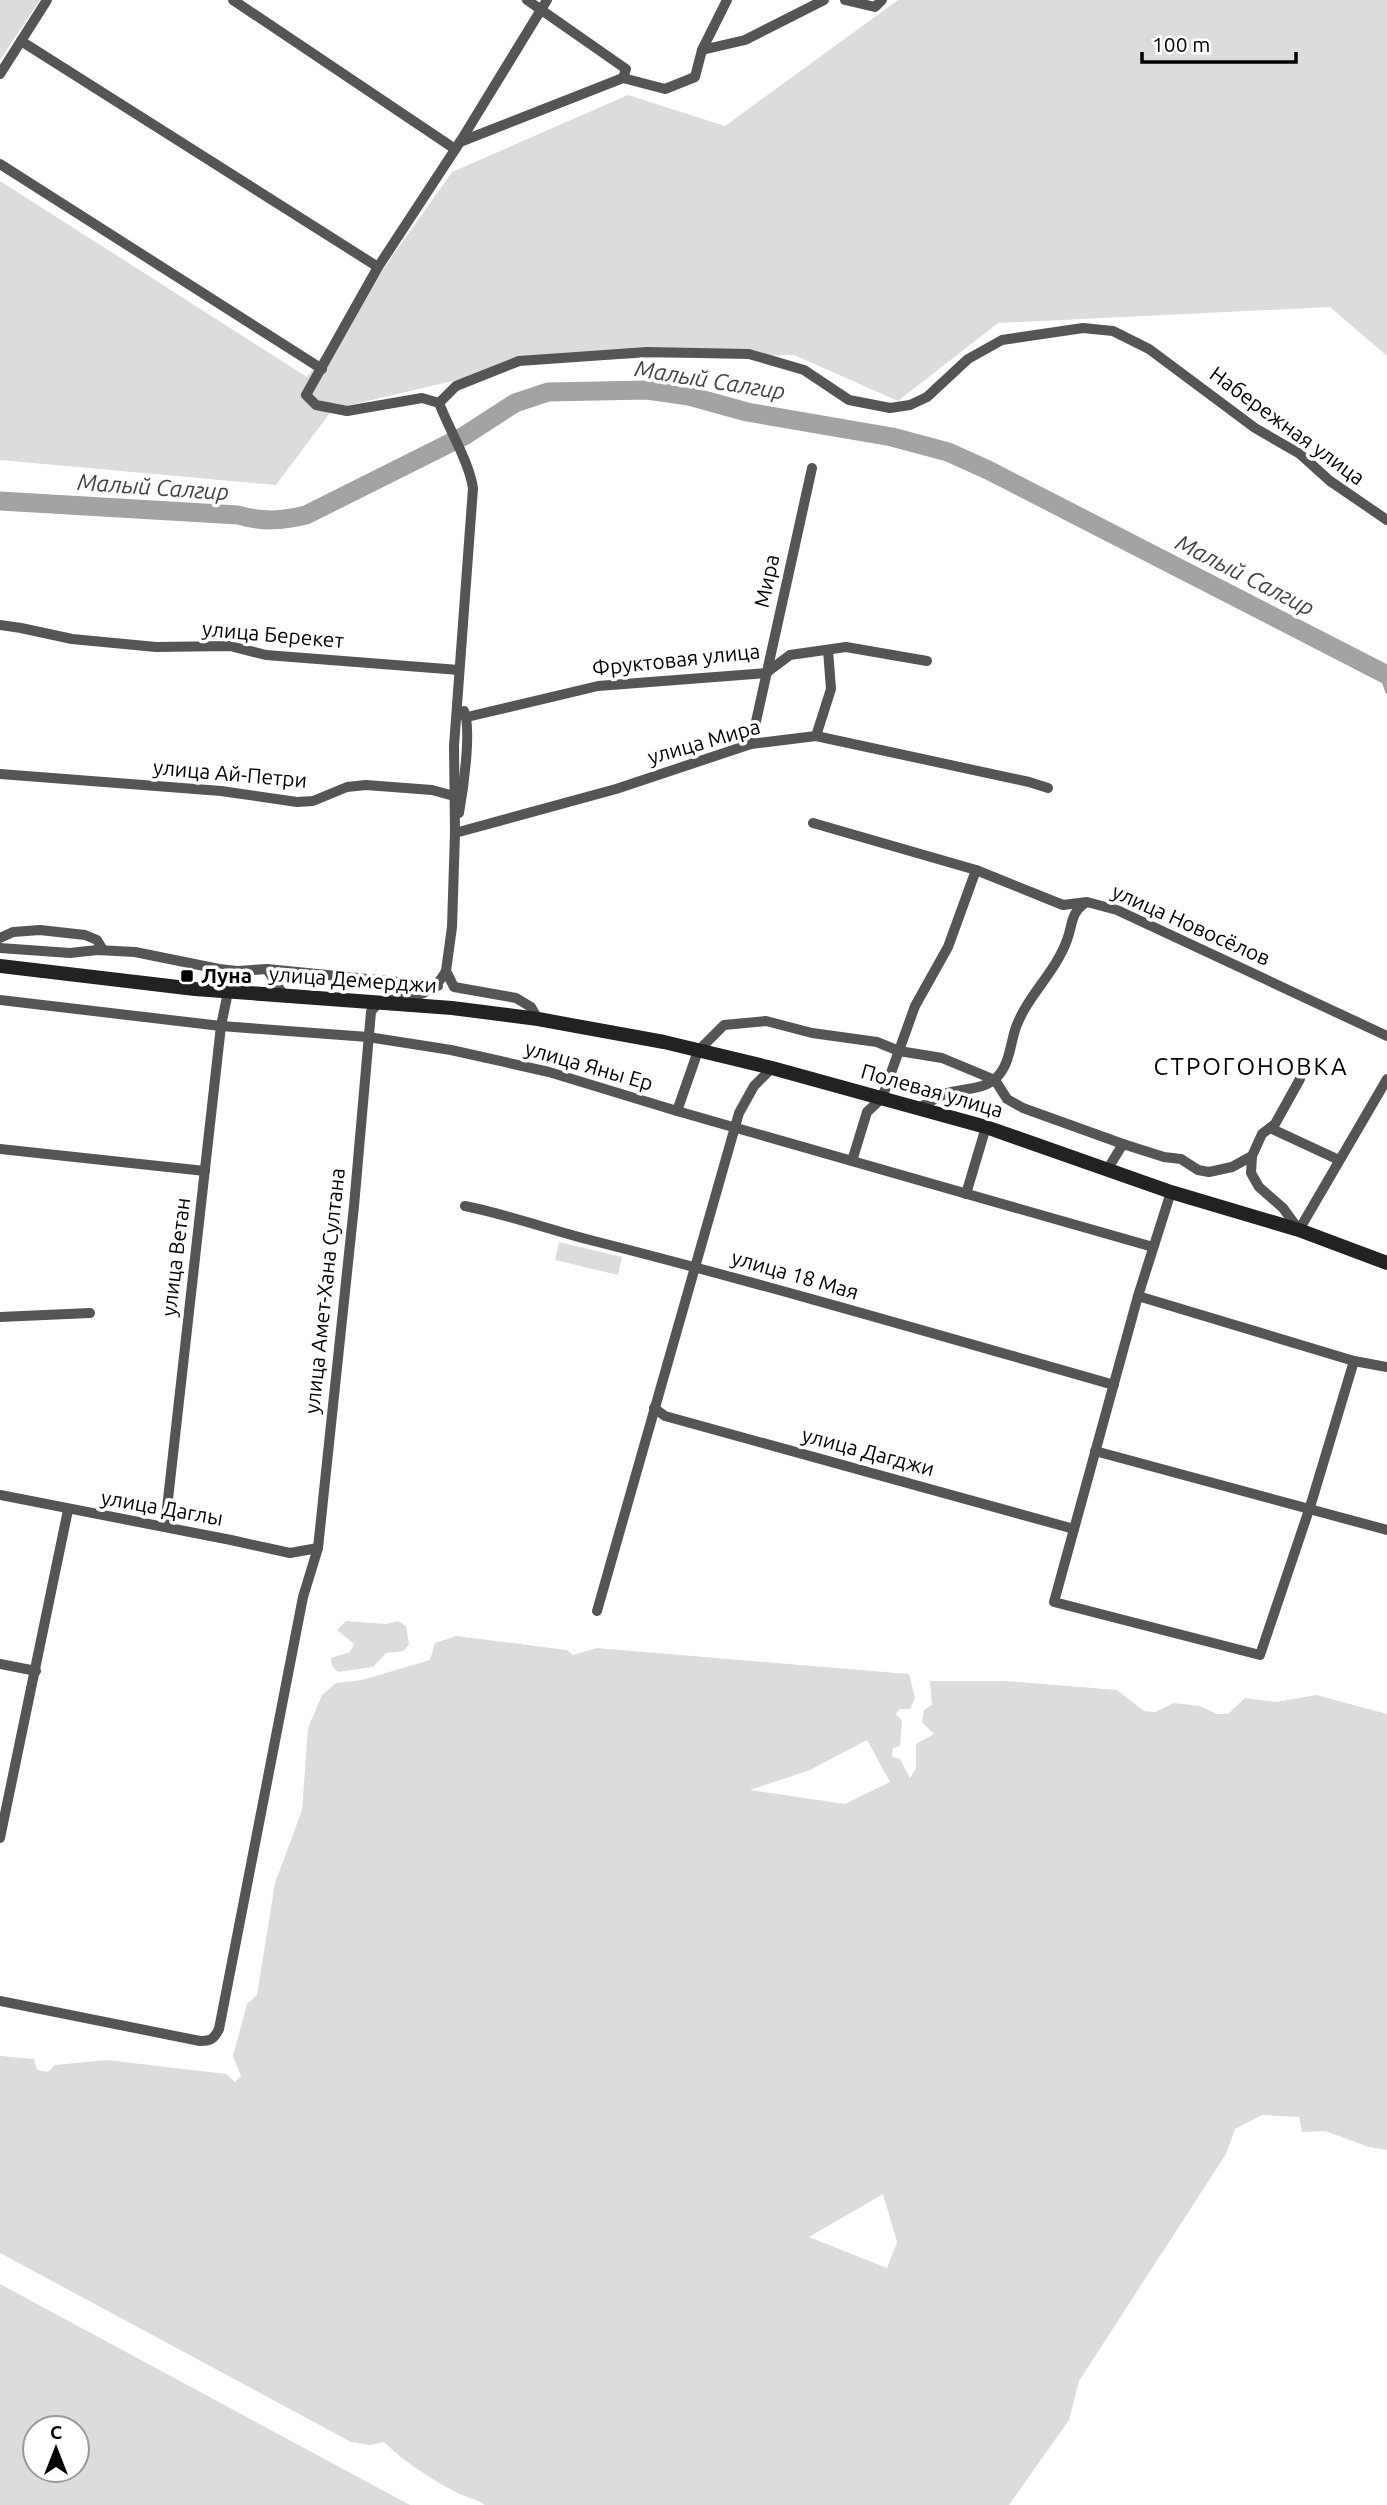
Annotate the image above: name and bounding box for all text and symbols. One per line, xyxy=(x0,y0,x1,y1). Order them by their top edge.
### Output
scale bar xyxy=(1142,21,1296,65)
text: 100 m xyxy=(1152,32,1210,56)
water label: Малый Салгир xyxy=(633,355,787,404)
street label: Набережная улица xyxy=(1206,361,1370,489)
water label: Малый Салгир xyxy=(76,469,230,504)
water label: Малый Салгир xyxy=(1172,529,1319,620)
street label: Мира xyxy=(749,552,783,610)
street label: улица Берекет xyxy=(201,616,346,652)
street label: Фруктовая улица xyxy=(591,638,761,680)
street label: улица Мира xyxy=(645,714,763,769)
street label: улица Ай-Петри xyxy=(152,754,308,792)
street label: улица Новосёлов xyxy=(1109,878,1274,970)
street label: улица Демерджи xyxy=(268,961,438,997)
place label: Луна xyxy=(201,963,252,987)
marker: Луна xyxy=(179,968,195,984)
street label: улица Яны Ер xyxy=(522,1035,656,1095)
district label: СТРОГОНОВКА xyxy=(1153,1053,1349,1080)
street label: Полевая улица xyxy=(858,1058,1006,1122)
street label: улица Амет-Хана Султана xyxy=(299,1167,349,1415)
street label: улица Ветан xyxy=(156,1196,194,1318)
street label: улица 18 Мая xyxy=(729,1244,862,1304)
street label: улица Дагджи xyxy=(799,1422,937,1480)
street label: улица Даглы xyxy=(99,1484,225,1530)
north arrow xyxy=(21,2414,91,2484)
text: С xyxy=(50,2421,62,2443)

